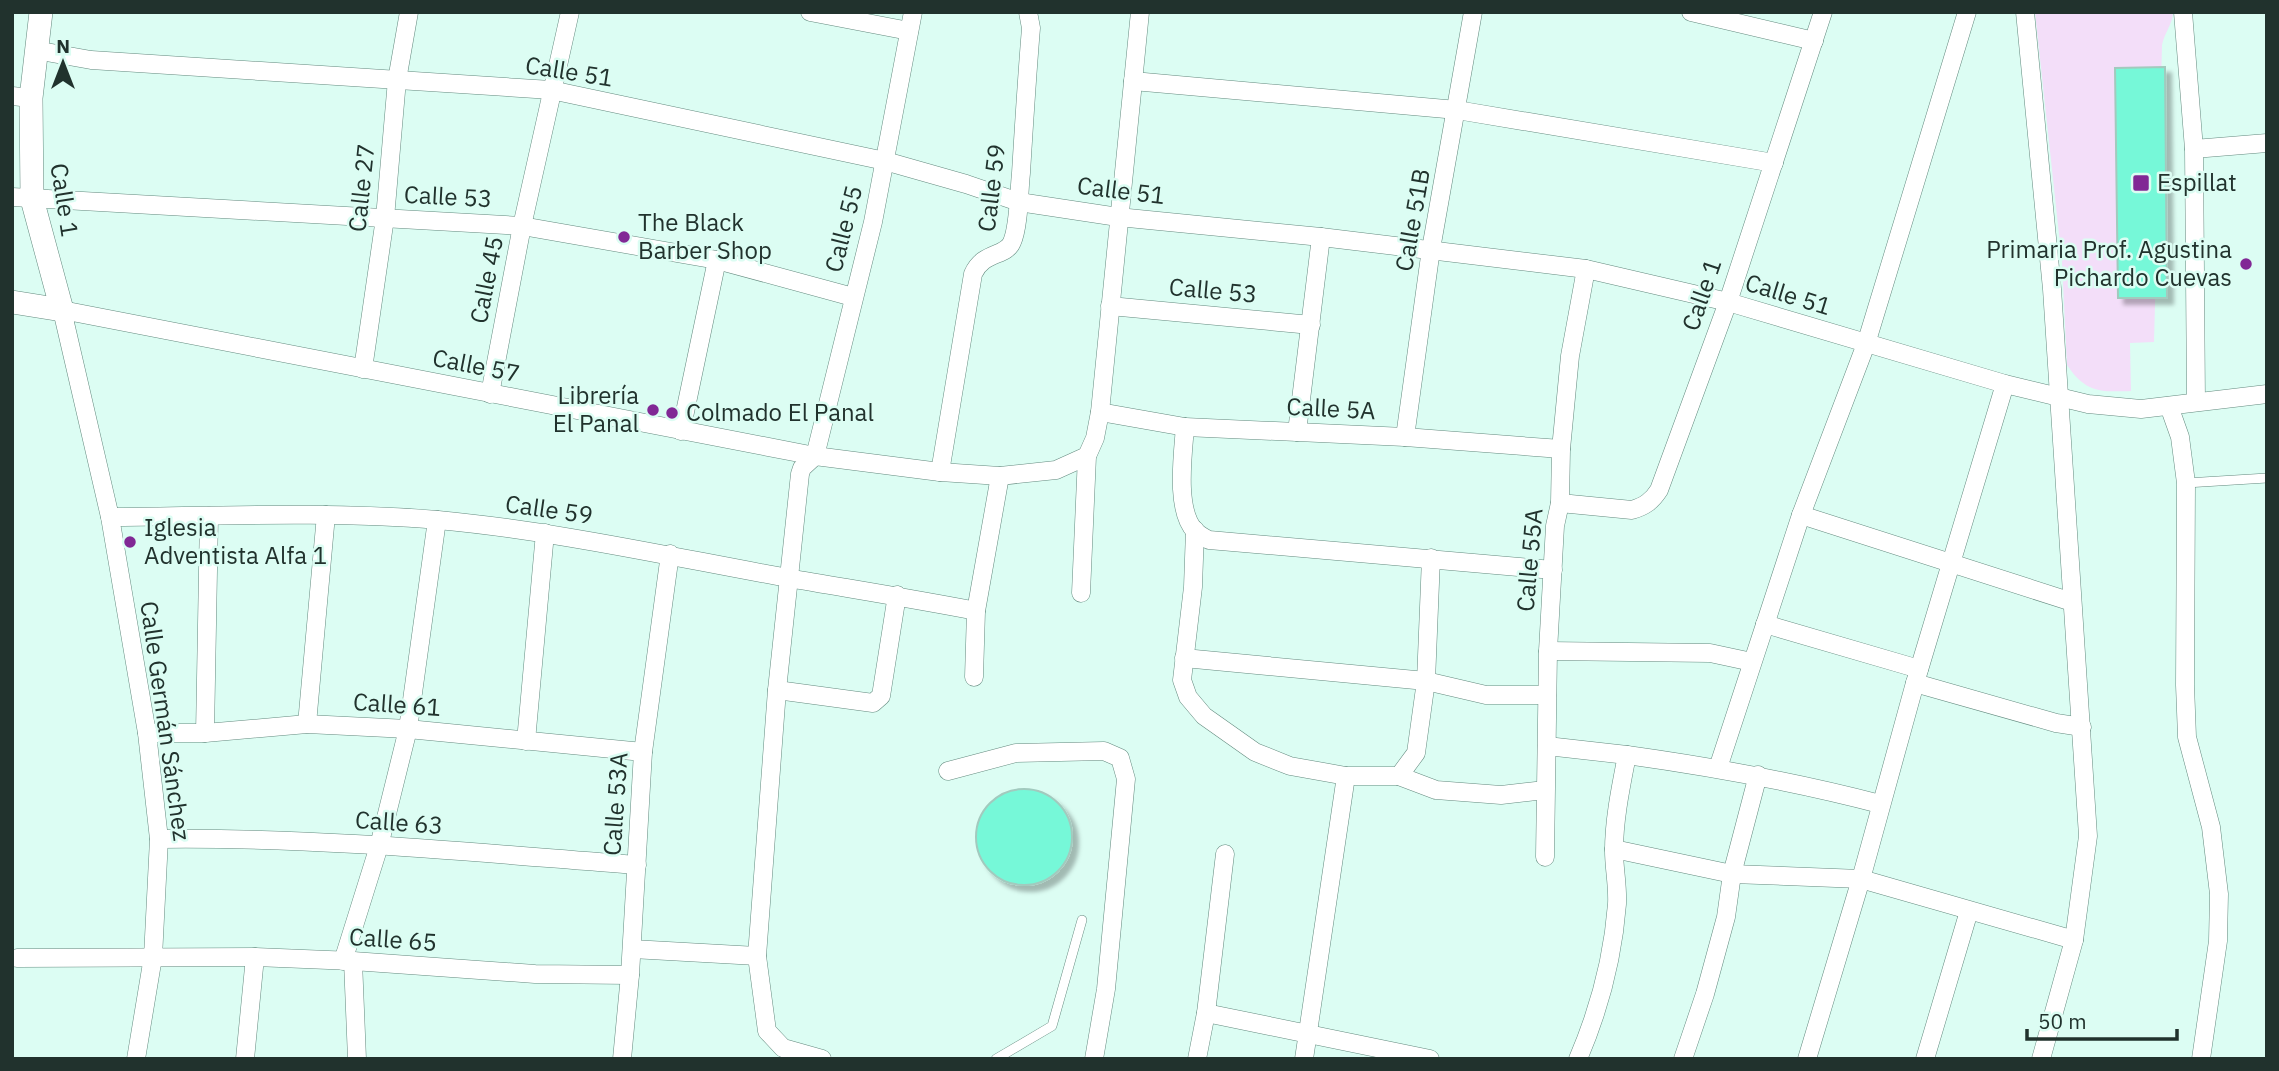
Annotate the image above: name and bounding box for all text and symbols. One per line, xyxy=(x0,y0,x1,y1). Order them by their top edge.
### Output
north arrow xyxy=(28,28,98,98)
text: N xyxy=(56,34,70,58)
street label: Calle 51 xyxy=(523,48,615,94)
street label: Calle 27 xyxy=(340,142,382,233)
street label: Calle 59 xyxy=(970,142,1012,234)
street label: Calle 1 xyxy=(43,161,87,239)
street label: Calle 51B xyxy=(1387,166,1437,274)
place label: Espillat xyxy=(2157,166,2237,198)
street label: Calle 51 xyxy=(1075,169,1167,211)
marker: Espillat xyxy=(2131,173,2151,193)
street label: Calle 53 xyxy=(403,178,493,214)
street label: Calle 55 xyxy=(817,182,869,275)
place label: The Black Barber Shop xyxy=(638,206,772,266)
marker: The Black Barber Shop xyxy=(616,229,632,245)
street label: Calle 45 xyxy=(462,233,510,326)
place label: Primaria Prof. Agustina Pichardo Cuevas xyxy=(1986,233,2232,293)
street label: Calle 1 xyxy=(1674,255,1728,335)
marker: Primaria Prof. Agustina Pichardo Cuevas xyxy=(2238,256,2254,272)
street label: Calle 51 xyxy=(1741,266,1835,322)
street label: Calle 53 xyxy=(1168,270,1258,310)
street label: Calle 57 xyxy=(430,341,523,389)
place label: Librería El Panal xyxy=(553,379,639,439)
street label: Calle 5A xyxy=(1286,390,1376,426)
place label: Colmado El Panal xyxy=(686,396,874,428)
marker: Librería El Panal xyxy=(645,402,661,418)
marker: Colmado El Panal xyxy=(664,405,680,421)
street label: Calle 59 xyxy=(503,487,595,531)
street label: Calle 55A xyxy=(1509,507,1549,613)
place label: Iglesia Adventista Alfa 1 xyxy=(144,511,327,571)
marker: Iglesia Adventista Alfa 1 xyxy=(122,534,138,550)
street label: Calle Germán Sánchez xyxy=(133,599,199,843)
street label: Calle 61 xyxy=(352,685,442,723)
street label: Calle 53A xyxy=(595,751,635,857)
street label: Calle 63 xyxy=(354,803,444,841)
street label: Calle 65 xyxy=(348,920,438,958)
scale bar xyxy=(2027,998,2178,1042)
text: 50 m xyxy=(2038,1007,2087,1035)

